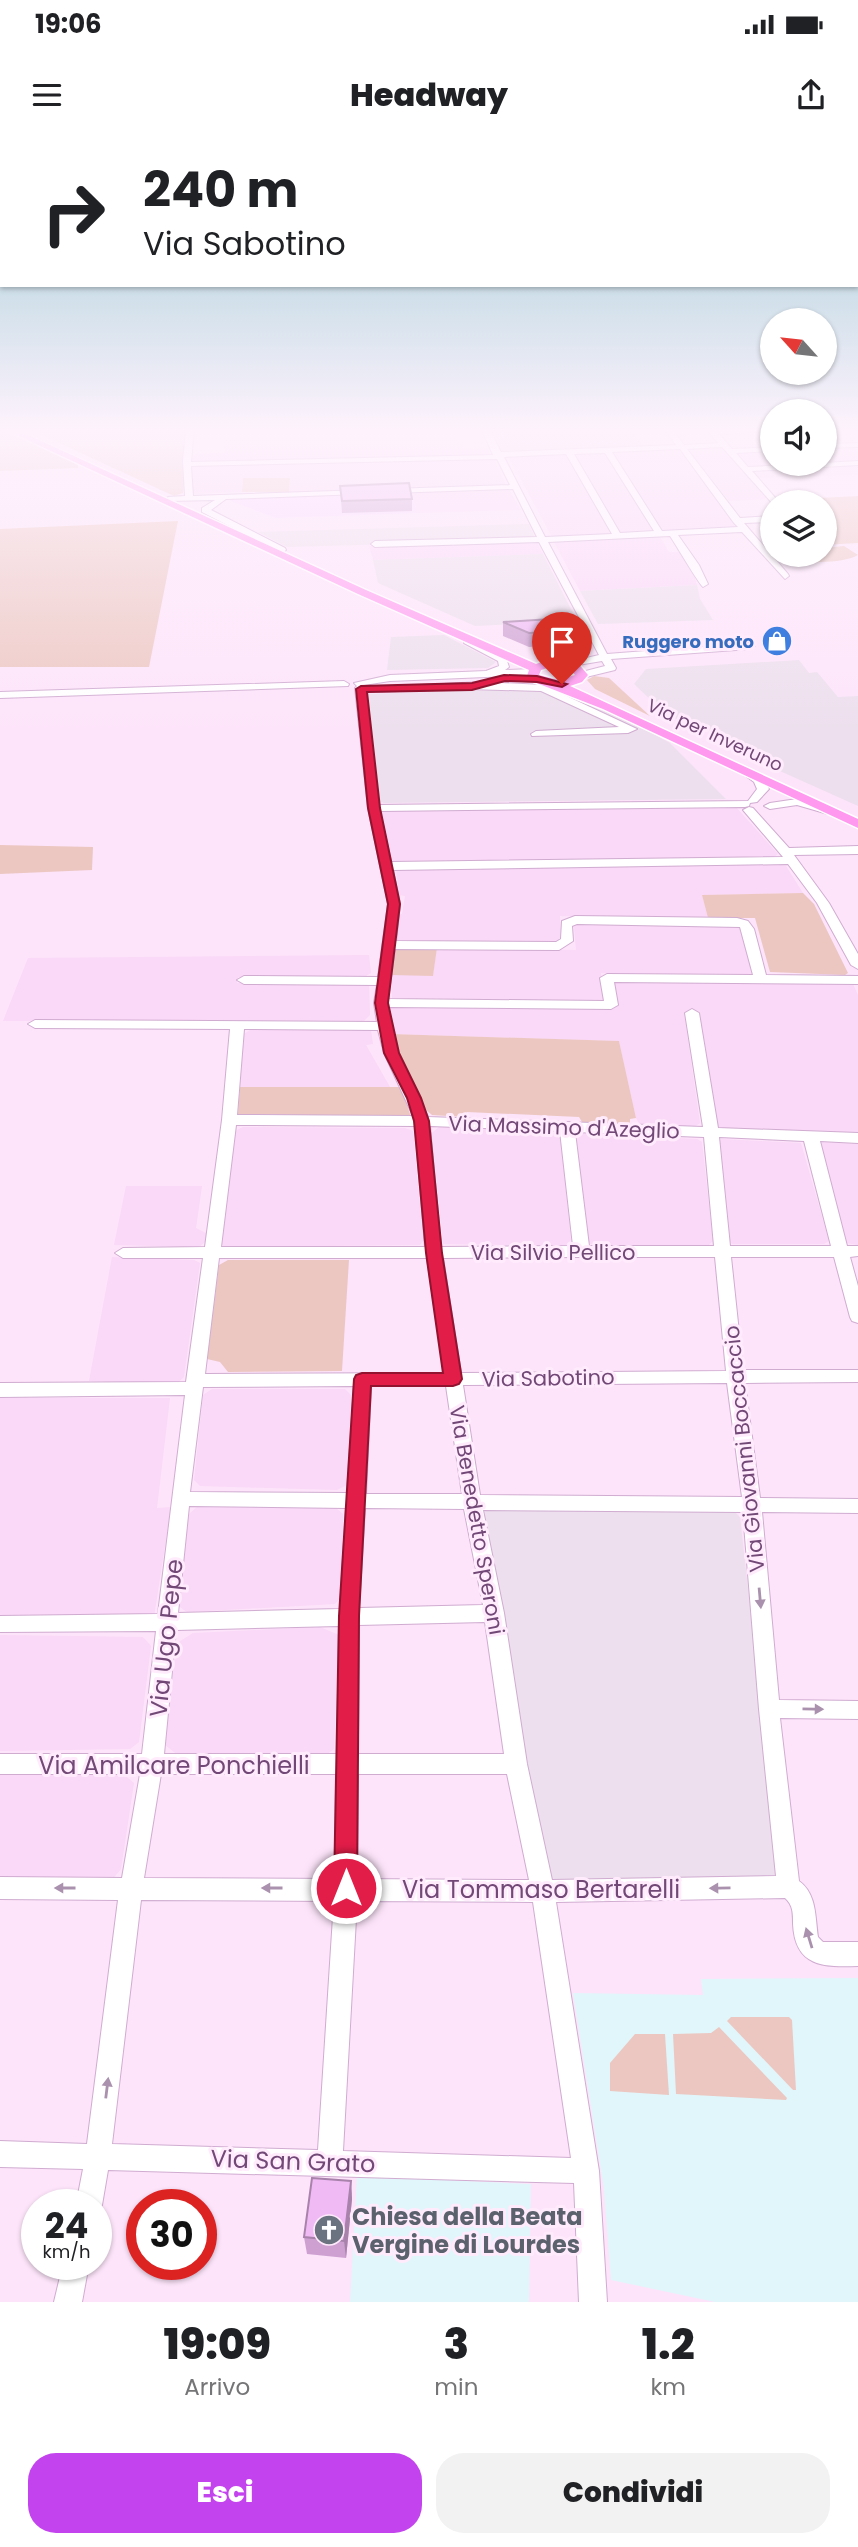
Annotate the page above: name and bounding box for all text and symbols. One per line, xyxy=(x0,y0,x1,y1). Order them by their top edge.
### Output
text: 19:06 xyxy=(35,6,102,42)
text: Headway xyxy=(350,72,508,117)
icon: menu xyxy=(28,76,66,114)
icon: share xyxy=(792,76,830,114)
text: 240 m xyxy=(143,156,298,224)
icon: right xyxy=(28,168,119,259)
text: Via Sabotino xyxy=(143,221,346,266)
north arrow xyxy=(760,308,836,385)
map controls xyxy=(760,308,837,567)
button: sound xyxy=(760,399,837,476)
button: layers xyxy=(760,490,837,567)
pin xyxy=(532,612,592,684)
icon: arrive xyxy=(543,623,581,661)
shop icon: Ruggero moto xyxy=(760,624,794,658)
place label: Ruggero moto xyxy=(622,629,754,654)
street label: Via per Inveruno xyxy=(643,693,787,777)
street label: Via Massimo d'Azeglio xyxy=(448,1108,680,1146)
street label: Via Silvio Pellico xyxy=(471,1238,635,1267)
street label: Via Giovanni Boccaccio xyxy=(717,1324,771,1574)
street label: Via Sabotino xyxy=(481,1362,615,1394)
street label: Via Benedetto Speroni xyxy=(443,1403,511,1637)
street label: Via Ugo Pepe xyxy=(141,1557,191,1719)
one-way arrow xyxy=(755,1588,766,1610)
one-way arrow xyxy=(803,1704,825,1715)
street label: Via Amilcare Ponchielli xyxy=(38,1749,310,1782)
position arrow xyxy=(309,1851,383,1925)
street label: Via Tommaso Bertarelli xyxy=(402,1873,680,1906)
one-way arrow xyxy=(261,1882,283,1894)
one-way arrow xyxy=(709,1882,731,1894)
one-way arrow xyxy=(54,1883,76,1894)
one-way arrow xyxy=(803,1927,813,1948)
one-way arrow xyxy=(101,2076,112,2098)
street label: Via San Grato xyxy=(210,2142,376,2180)
speed limit sign: 30 xyxy=(126,2189,217,2280)
place label: Chiesa della Beata Vergine di Lourdes xyxy=(352,2200,583,2261)
text: 24 xyxy=(45,2201,88,2250)
church icon: Chiesa della Beata Vergine di Lourdes xyxy=(312,2213,346,2247)
text: km/h xyxy=(43,2239,90,2264)
text: 19:09 xyxy=(163,2315,271,2374)
text: 3 xyxy=(444,2315,469,2374)
text: 1.2 xyxy=(642,2315,695,2374)
text: Arrivo xyxy=(184,2371,250,2403)
text: min xyxy=(434,2371,478,2403)
text: km xyxy=(650,2371,686,2403)
button: Esci xyxy=(28,2453,422,2533)
button: Condividi xyxy=(436,2453,830,2533)

